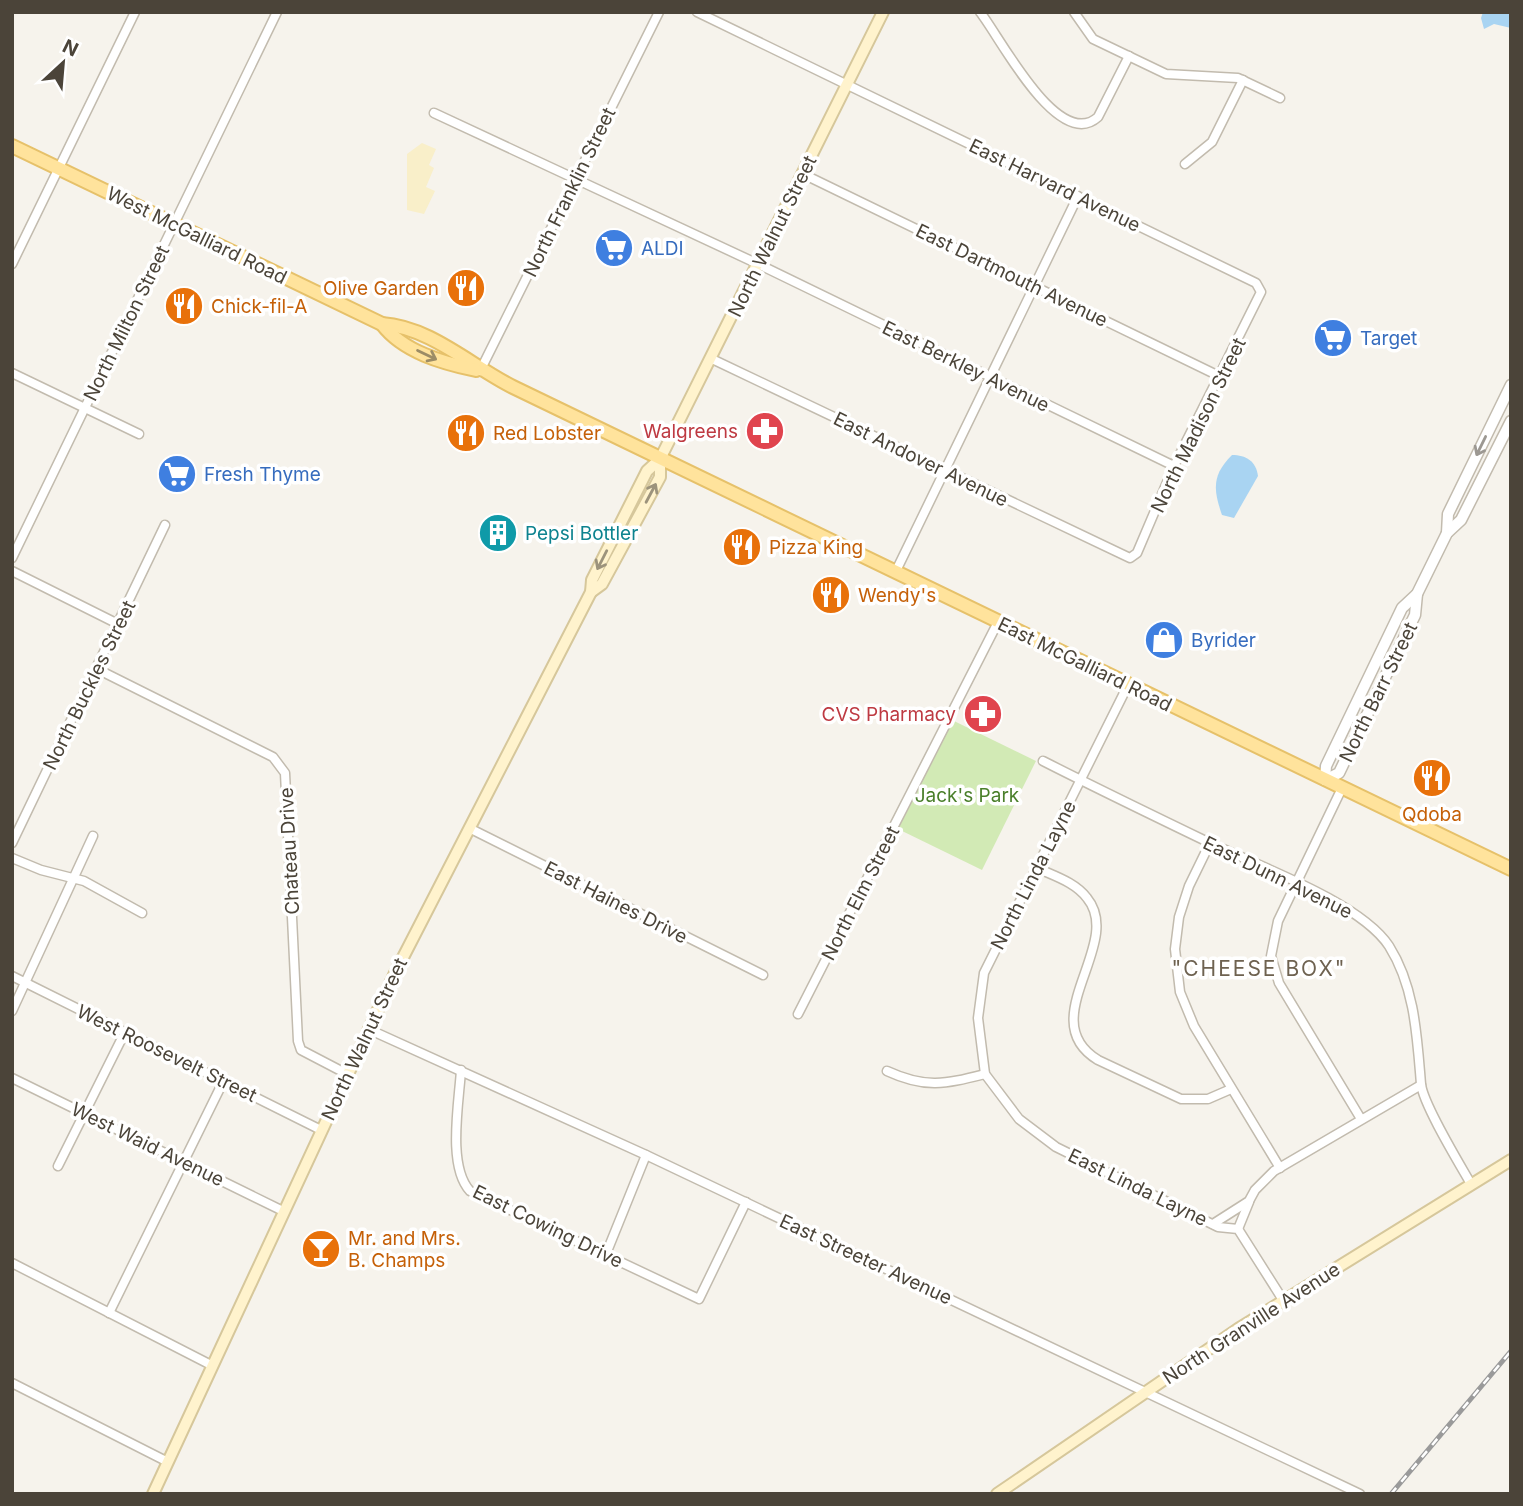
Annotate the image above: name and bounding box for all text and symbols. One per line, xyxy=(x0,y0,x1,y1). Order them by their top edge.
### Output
north arrow xyxy=(28,28,98,98)
text: N xyxy=(59,35,82,62)
street label: North Franklin Street xyxy=(518,104,620,281)
street label: East Harvard Avenue xyxy=(965,134,1144,237)
street label: North Walnut Street xyxy=(723,152,821,321)
street label: West McGalliard Road xyxy=(103,182,291,289)
street label: East Dartmouth Avenue xyxy=(912,219,1111,332)
supermarket icon: ALDI xyxy=(593,227,635,269)
place label: ALDI xyxy=(641,237,684,260)
street label: North Milton Street xyxy=(79,242,174,405)
restaurant icon: Olive Garden xyxy=(445,267,487,309)
place label: Olive Garden xyxy=(323,277,439,300)
restaurant icon: Chick-fil-A xyxy=(163,285,205,327)
place label: Chick-fil-A xyxy=(211,295,307,318)
street label: East Berkley Avenue xyxy=(878,316,1053,417)
supermarket icon: Target xyxy=(1312,317,1354,359)
place label: Target xyxy=(1360,327,1417,350)
street label: North Madison Street xyxy=(1146,334,1251,516)
one-way arrow xyxy=(416,348,437,362)
street label: East Andover Avenue xyxy=(830,407,1012,512)
pharmacy icon: Walgreens xyxy=(744,410,786,452)
restaurant icon: Red Lobster xyxy=(445,412,487,454)
place label: Walgreens xyxy=(643,420,738,443)
place label: Red Lobster xyxy=(493,422,601,445)
one-way arrow xyxy=(1474,435,1487,456)
supermarket icon: Fresh Thyme xyxy=(156,453,198,495)
place label: Fresh Thyme xyxy=(204,463,321,486)
one-way arrow xyxy=(645,483,658,504)
building icon: Pepsi Bottler xyxy=(477,512,519,554)
place label: Pepsi Bottler xyxy=(525,522,638,545)
restaurant icon: Pizza King xyxy=(721,526,763,568)
place label: Pizza King xyxy=(769,536,863,559)
one-way arrow xyxy=(595,549,609,570)
restaurant icon: Wendy's xyxy=(810,574,852,616)
place label: Wendy's xyxy=(858,584,936,607)
street label: North Buckles Street xyxy=(38,597,140,774)
street label: East McGalliard Road xyxy=(994,612,1176,717)
shop icon: Byrider xyxy=(1143,619,1185,661)
street label: North Barr Street xyxy=(1335,619,1422,766)
place label: Byrider xyxy=(1191,629,1256,652)
pharmacy icon: CVS Pharmacy xyxy=(962,693,1004,735)
place label: CVS Pharmacy xyxy=(822,703,956,726)
restaurant icon: Qdoba xyxy=(1411,757,1453,799)
park label: Jack's Park xyxy=(915,784,1020,807)
street label: Chateau Drive xyxy=(275,787,304,915)
street label: North Linda Layne xyxy=(986,797,1081,954)
place label: Qdoba xyxy=(1402,803,1462,826)
street label: North Elm Street xyxy=(817,822,904,964)
street label: East Dunn Avenue xyxy=(1199,831,1356,924)
street label: East Haines Drive xyxy=(540,856,691,949)
street label: North Walnut Street xyxy=(317,954,412,1124)
district label: "CHEESE BOX" xyxy=(1171,956,1347,981)
street label: West Roosevelt Street xyxy=(73,1000,261,1107)
street label: West Waid Avenue xyxy=(68,1097,228,1191)
street label: East Linda Layne xyxy=(1064,1144,1211,1231)
street label: East Cowing Drive xyxy=(469,1180,627,1273)
street label: East Streeter Avenue xyxy=(776,1209,956,1309)
place label: Mr. and Mrs. B. Champs xyxy=(348,1227,461,1272)
bar icon: Mr. and Mrs. B. Champs xyxy=(300,1228,342,1270)
street label: North Granville Avenue xyxy=(1158,1258,1344,1389)

